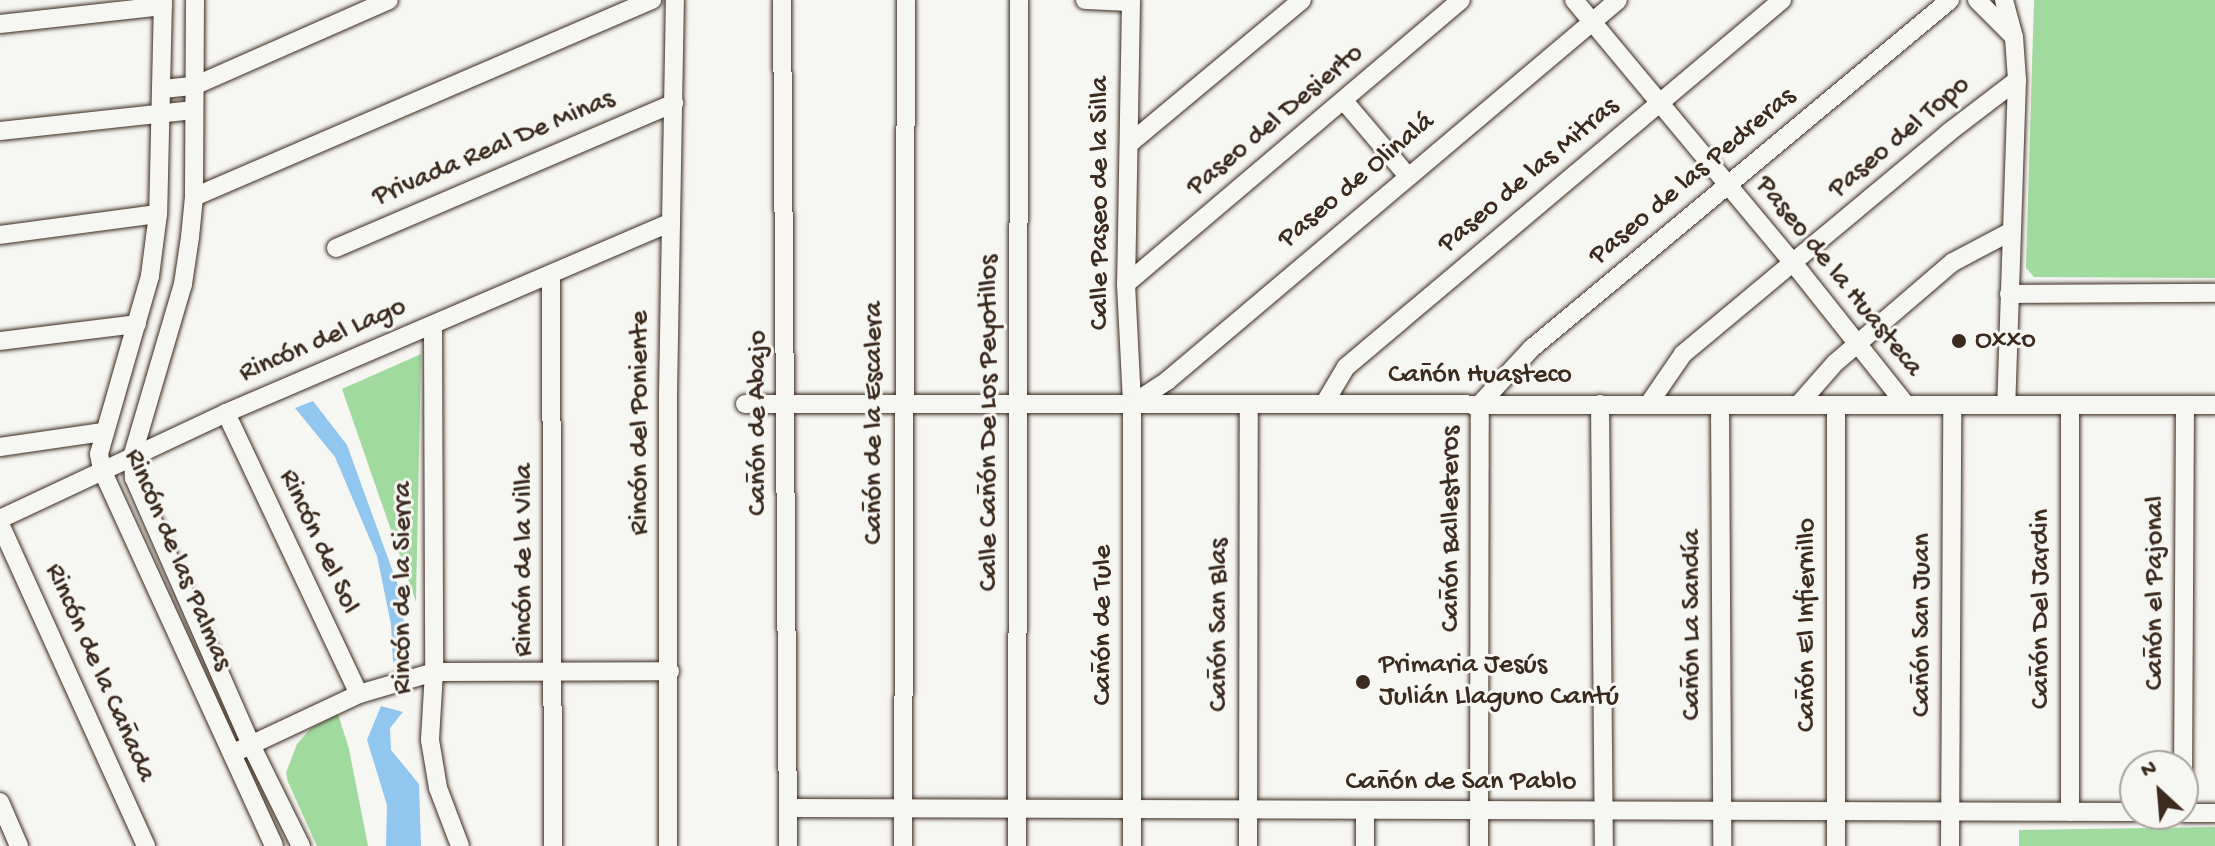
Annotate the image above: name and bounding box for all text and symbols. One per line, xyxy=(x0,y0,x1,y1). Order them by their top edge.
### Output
street label: Paseo del Desierto xyxy=(1181,37,1371,205)
street label: Paseo del Topo xyxy=(1822,69,1978,207)
street label: Calle Paseo de la Silla xyxy=(1084,76,1118,330)
street label: Paseo de las Pedreras xyxy=(1583,81,1803,273)
street label: Privada Real De Minas xyxy=(368,83,620,215)
street label: Paseo de las Mitras xyxy=(1432,91,1626,261)
street label: Paseo de Olinalá xyxy=(1272,106,1442,256)
street label: Paseo de la Huasteca xyxy=(1747,170,1929,384)
street label: Calle Cañón De Los Peyotillos xyxy=(973,255,1007,591)
street label: Rincón del Lago xyxy=(235,291,411,391)
street label: Cañón de la Escalera xyxy=(858,301,892,545)
street label: Rincón del Poniente xyxy=(624,311,658,535)
place label: Oxxo xyxy=(1975,324,2036,358)
street label: Cañón de Abajo xyxy=(742,330,776,516)
marker: Oxxo xyxy=(1950,332,1968,350)
street label: Cañón Huasteco xyxy=(1388,359,1572,393)
street label: Cañón Ballesteros xyxy=(1435,426,1469,632)
street label: Rincón de las Palmas xyxy=(115,444,239,676)
street label: Rincón de la Villa xyxy=(508,463,542,657)
street label: Rincón del Sol xyxy=(270,464,366,620)
street label: Rincón de la Sierra xyxy=(387,482,421,694)
street label: Cañón el Pajonal xyxy=(2139,496,2173,690)
street label: Cañón Del Jardin xyxy=(2025,509,2059,709)
street label: Cañón El Infiernillo xyxy=(1791,518,1825,732)
street label: Cañón La Sandía xyxy=(1676,530,1710,720)
street label: Cañón San Juan xyxy=(1906,533,1940,717)
street label: Cañón San Blas xyxy=(1203,538,1237,712)
street label: Cañón de Tule xyxy=(1087,545,1121,705)
street label: Rincón de la Cañada xyxy=(36,559,162,787)
place label: Primaria Jesús Julián Llaguno Cantú xyxy=(1379,649,1619,715)
marker: Primaria Jesús Julián Llaguno Cantú xyxy=(1354,673,1372,691)
north arrow xyxy=(2119,750,2199,830)
text: N xyxy=(2137,755,2162,785)
street label: Cañón de San Pablo xyxy=(1346,766,1576,800)

